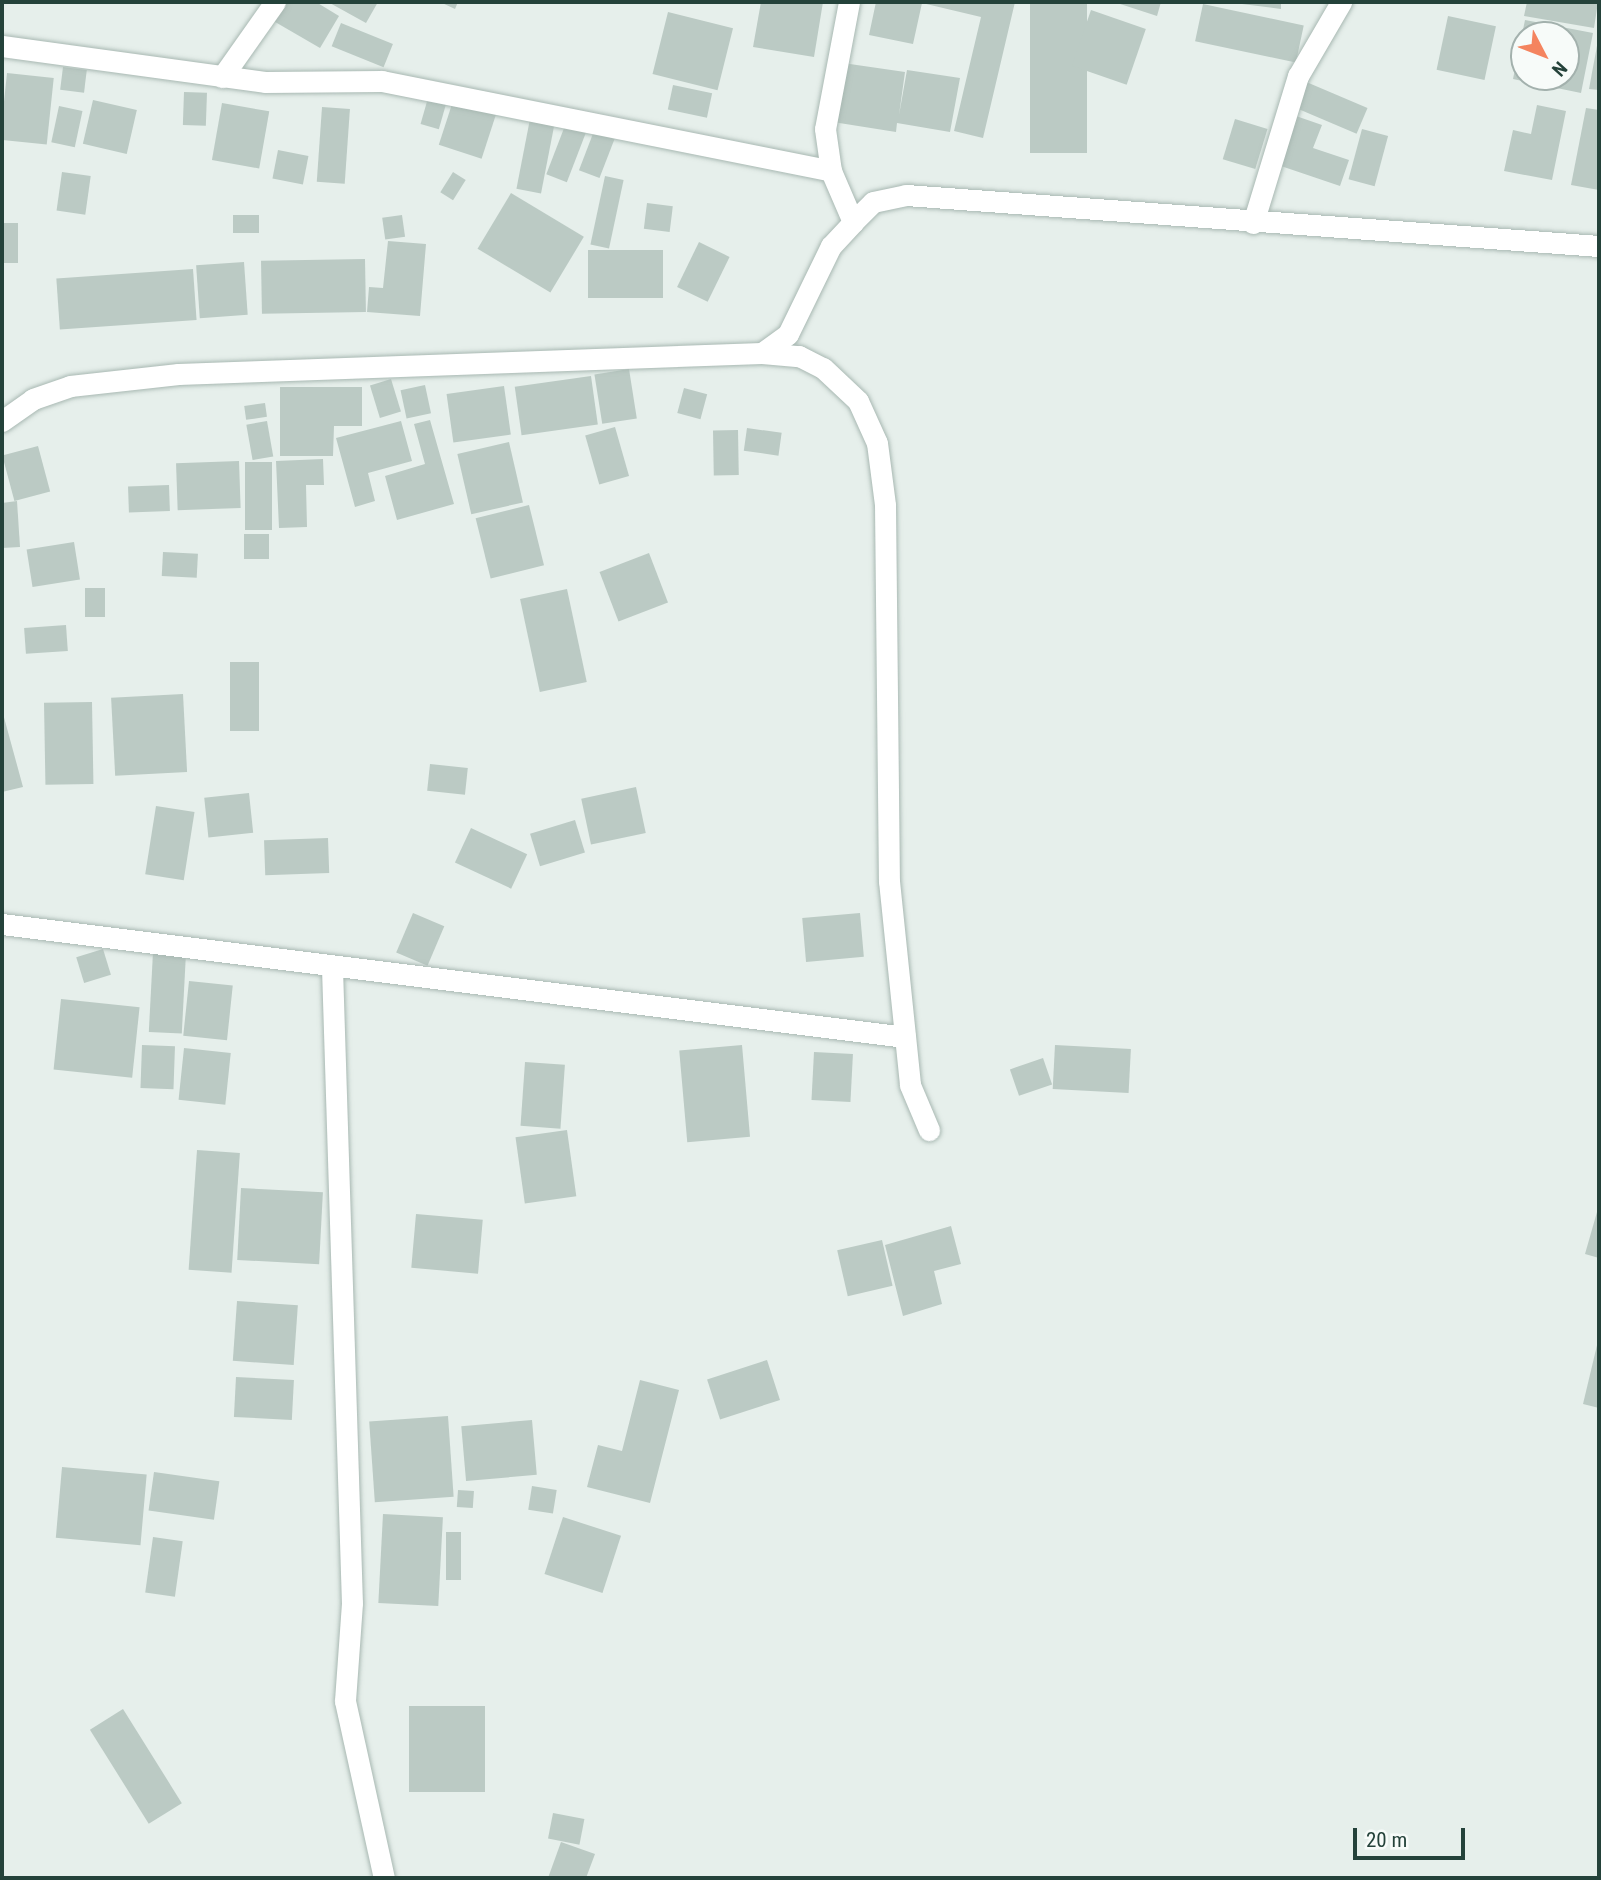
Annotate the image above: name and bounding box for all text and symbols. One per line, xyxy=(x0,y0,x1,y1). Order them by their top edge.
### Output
north arrow xyxy=(1510,21,1580,91)
text: N xyxy=(1547,57,1572,81)
scale bar xyxy=(1356,1814,1468,1858)
text: 20 m xyxy=(1366,1828,1407,1852)

